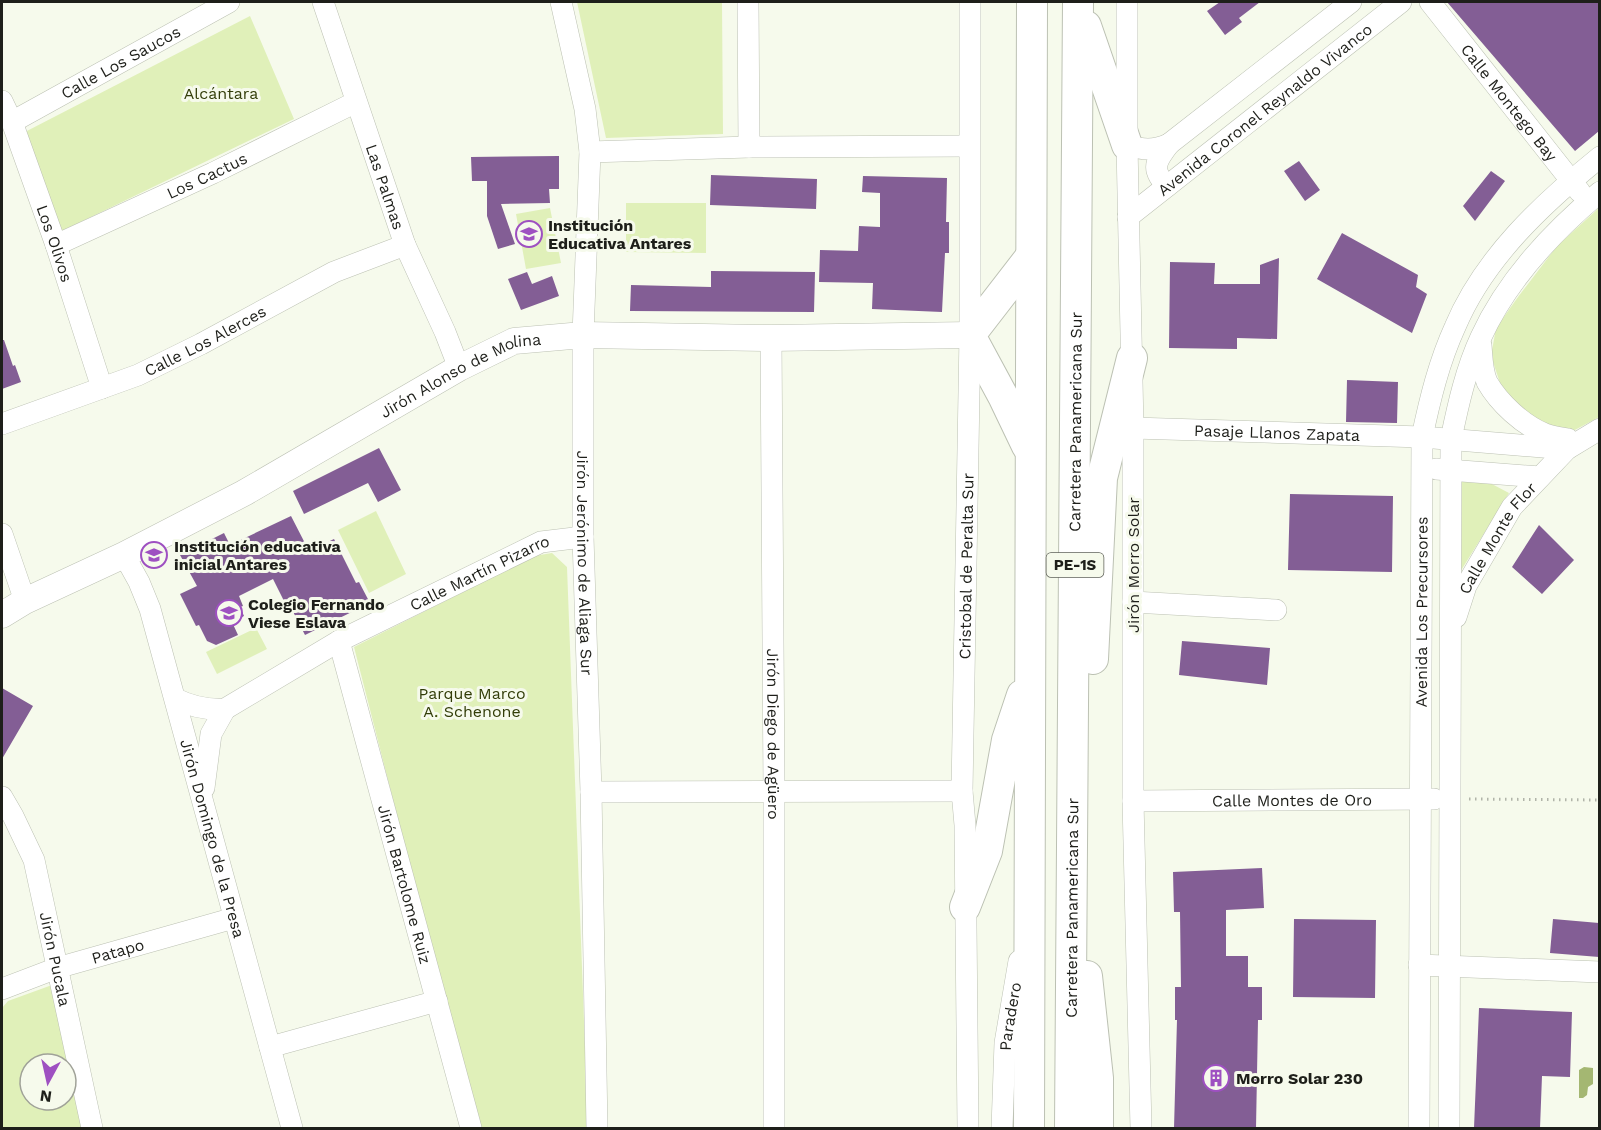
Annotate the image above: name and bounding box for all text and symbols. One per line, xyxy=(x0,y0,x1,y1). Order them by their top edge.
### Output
street label: Avenida Coronel Reynaldo Vivanco xyxy=(1154,19,1376,200)
street label: Calle Los Saucos xyxy=(58,21,184,103)
street label: Calle Montego Bay xyxy=(1457,40,1562,166)
park label: Alcántara xyxy=(184,84,258,103)
street label: Las Palmas xyxy=(362,142,409,232)
street label: Los Cactus xyxy=(163,148,250,203)
street label: Los Olivos xyxy=(33,202,77,284)
place label: Institución Educativa Antares xyxy=(548,216,692,253)
school or university icon: Institución Educativa Antares xyxy=(514,219,544,249)
street label: Calle Los Alerces xyxy=(141,301,269,380)
street label: Carretera Panamericana Sur xyxy=(1065,311,1085,532)
street label: Jirón Alonso de Molina xyxy=(376,329,542,421)
street label: Pasaje Llanos Zapata xyxy=(1194,420,1360,445)
street label: Jirón Jerónimo de Aliaga Sur xyxy=(574,450,597,676)
street label: Cristobal de Peralta Sur xyxy=(955,472,977,660)
street label: Calle Monte Flor xyxy=(1455,478,1540,596)
street label: Jirón Morro Solar xyxy=(1124,497,1143,633)
street label: Avenida Los Precursores xyxy=(1411,516,1431,708)
street label: Calle Martín Pizarro xyxy=(406,532,551,614)
place label: Institución educativa inicial Antares xyxy=(174,537,342,574)
school or university icon: Institución educativa inicial Antares xyxy=(139,540,169,570)
road number: PE-1S xyxy=(1046,553,1104,577)
place label: Colegio Fernando Viese Eslava xyxy=(248,595,385,632)
school or university icon: Colegio Fernando Viese Eslava xyxy=(214,598,244,628)
street label: Jirón Diego de Agüero xyxy=(764,648,784,820)
park label: Parque Marco A. Schenone xyxy=(418,684,526,721)
street label: Jirón Domingo de la Presa xyxy=(177,737,249,940)
street label: Calle Montes de Oro xyxy=(1212,790,1372,810)
street label: Carretera Panamericana Sur xyxy=(1061,797,1082,1018)
street label: Jirón Bartolome Ruiz xyxy=(374,803,436,966)
street label: Jirón Pucala xyxy=(36,910,75,1008)
street label: Patapo xyxy=(89,934,146,967)
street label: Paradero xyxy=(995,981,1025,1051)
north arrow xyxy=(18,1052,78,1112)
building icon: Morro Solar 230 xyxy=(1201,1063,1231,1093)
place label: Morro Solar 230 xyxy=(1236,1069,1363,1088)
text: N xyxy=(39,1086,53,1107)

